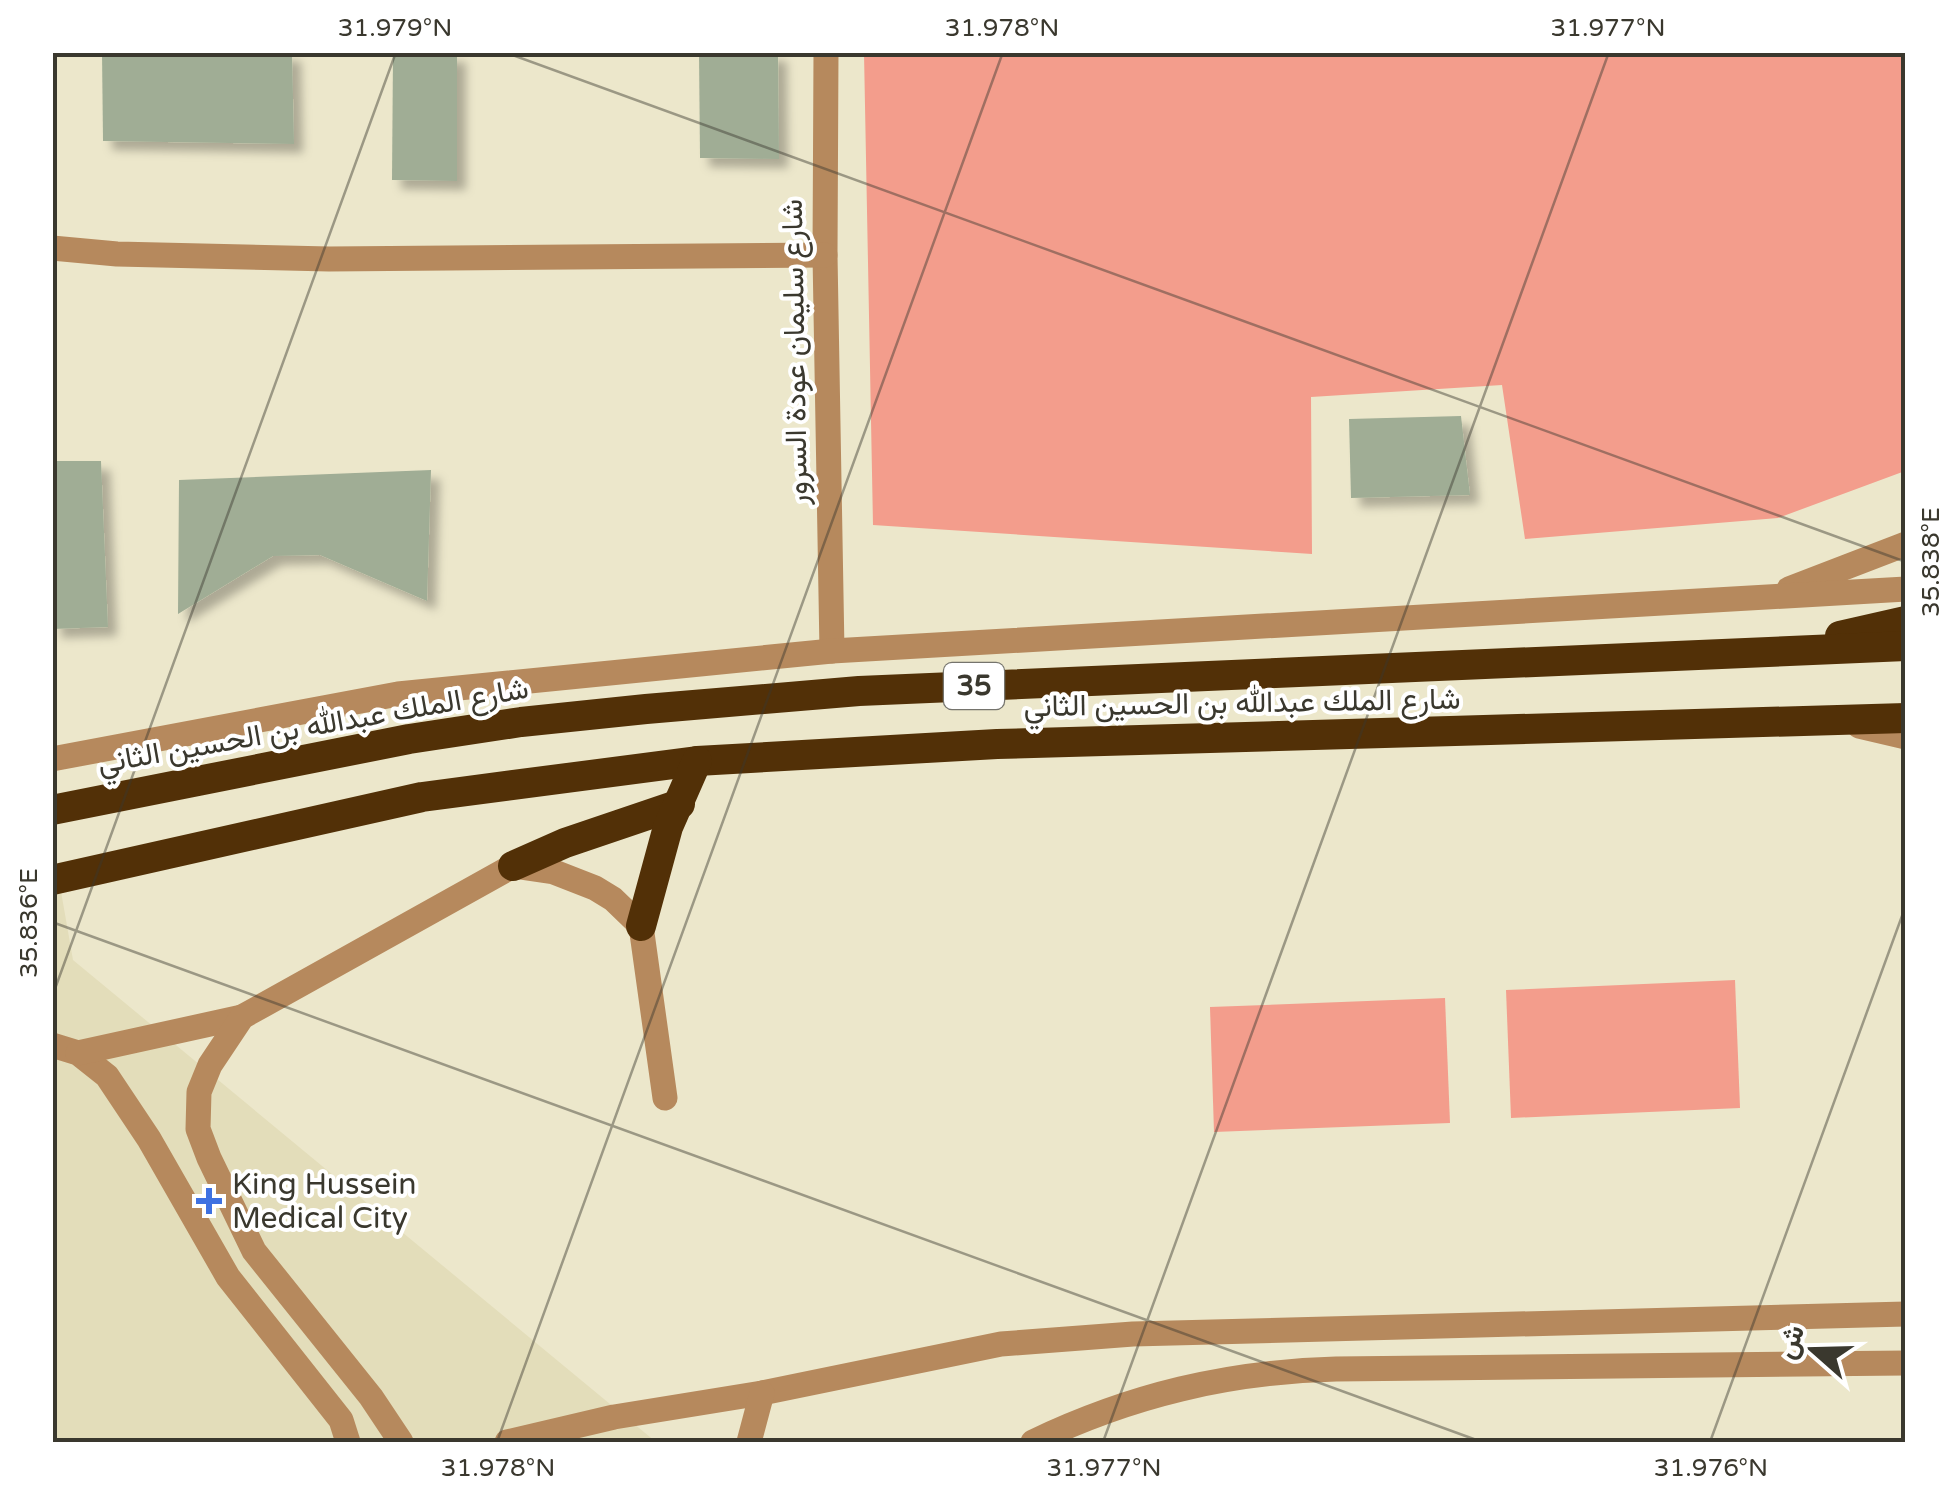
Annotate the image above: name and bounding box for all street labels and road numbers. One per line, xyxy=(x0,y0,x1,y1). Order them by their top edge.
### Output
street label: شارع سليمان عودة السرور xyxy=(774,199,817,506)
road number: 35 xyxy=(944,663,1004,709)
street label: شارع الملك عبدالله بن الحسين الثاني xyxy=(95,670,532,787)
street label: شارع الملك عبدالله بن الحسين الثاني xyxy=(1023,681,1461,730)

